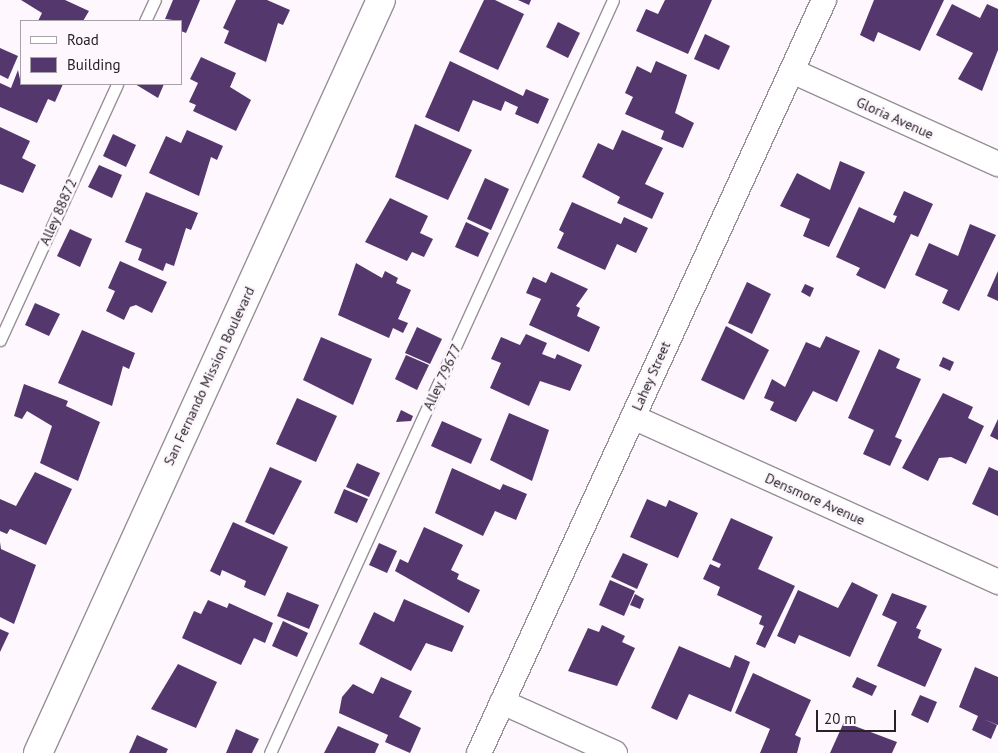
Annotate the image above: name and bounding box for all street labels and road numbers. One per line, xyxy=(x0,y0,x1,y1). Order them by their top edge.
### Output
street label: Gloria Avenue xyxy=(854,93,936,143)
street label: Alley 88872 xyxy=(36,176,80,248)
street label: San Fernando Mission Boulevard xyxy=(160,284,258,468)
street label: Lahey Street xyxy=(628,339,674,413)
street label: Alley 79677 xyxy=(419,341,465,413)
street label: Densmore Avenue xyxy=(762,469,868,529)

